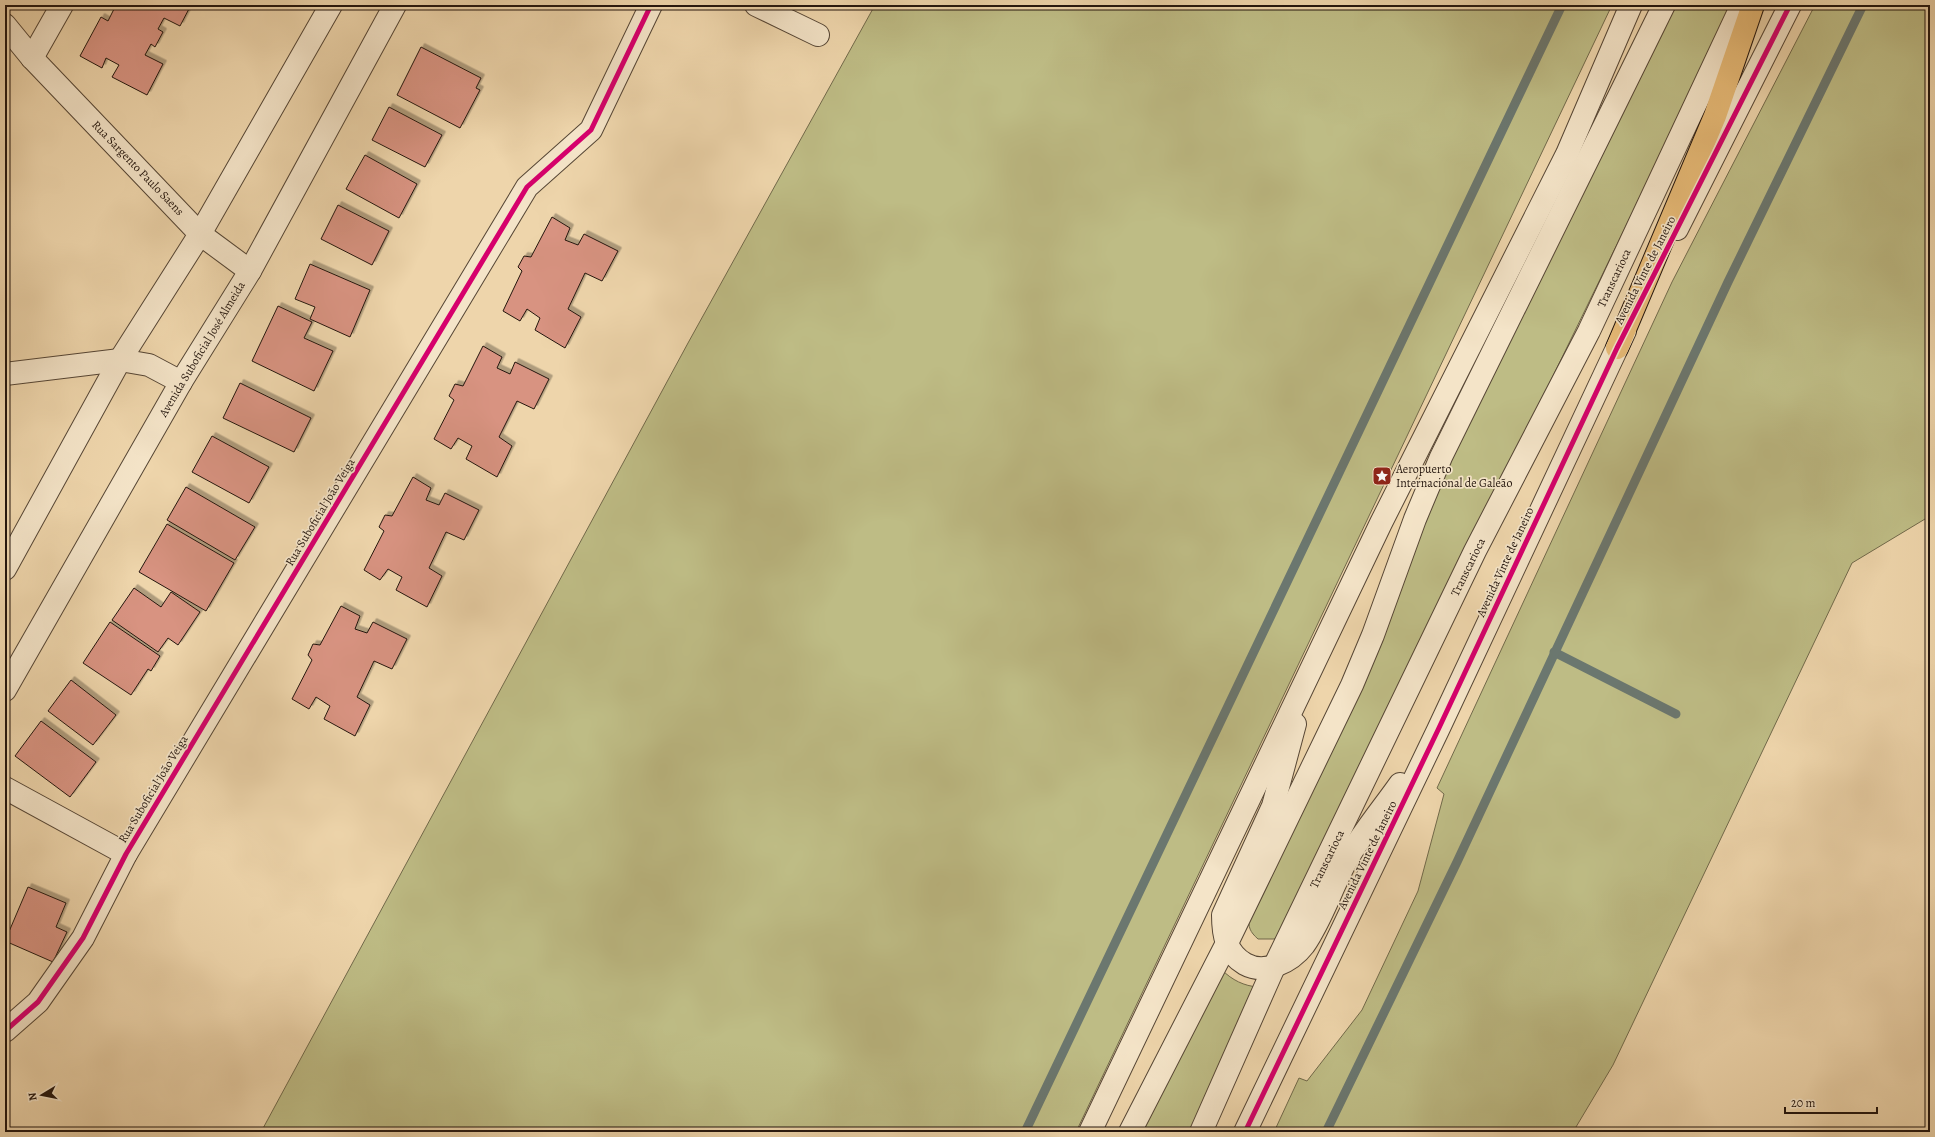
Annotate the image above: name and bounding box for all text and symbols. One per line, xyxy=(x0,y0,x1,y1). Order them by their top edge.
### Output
street label: Rua Sargento Paulo Saens xyxy=(88,117,188,219)
street label: Avenida Vinte de Janeiro xyxy=(1610,213,1679,328)
street label: Transcarioca xyxy=(1593,246,1635,310)
street label: Avenida Suboficial José Almeida xyxy=(155,278,249,421)
street label: Rua Suboficial João Veiga xyxy=(282,455,359,569)
place label: Aeropuerto Internacional de Galeão xyxy=(1395,461,1512,491)
place icon: Aeropuerto Internacional de Galeão xyxy=(1371,465,1393,487)
street label: Avenida Vinte de Janeiro xyxy=(1472,505,1537,620)
street label: Transcarioca xyxy=(1447,535,1489,599)
street label: Rua Suboficial João Veiga xyxy=(115,732,192,846)
street label: Avenida Vinte de Janeiro xyxy=(1333,798,1400,913)
street label: Transcarioca xyxy=(1306,827,1348,891)
north arrow xyxy=(22,1075,62,1115)
scale bar xyxy=(1785,1089,1877,1115)
text: N xyxy=(25,1091,41,1102)
text: 20 m xyxy=(1791,1095,1815,1111)

